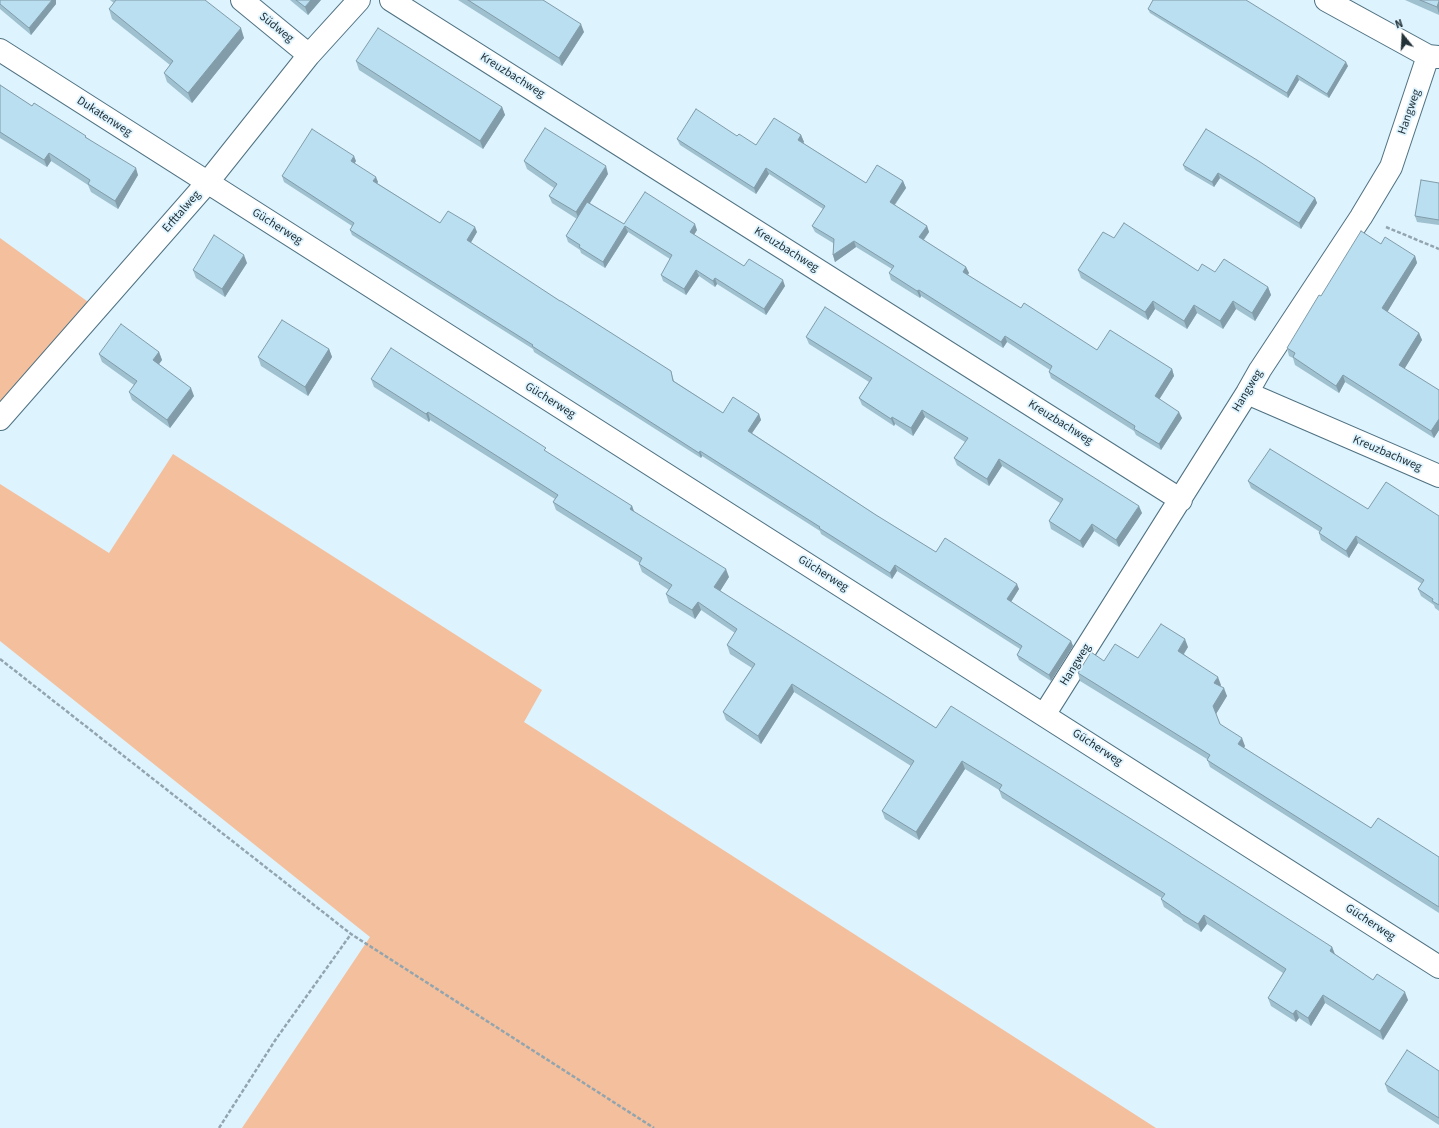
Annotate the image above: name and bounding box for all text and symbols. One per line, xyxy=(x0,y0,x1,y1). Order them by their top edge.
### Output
street label: Südweg xyxy=(256,10,296,46)
north arrow xyxy=(1383,16,1423,56)
text: N xyxy=(1393,16,1405,32)
street label: Kreuzbachweg xyxy=(477,50,547,102)
street label: Hangweg xyxy=(1396,87,1424,137)
street label: Dukatenweg xyxy=(74,94,134,140)
street label: Erfttalweg xyxy=(160,188,204,236)
street label: Gücherweg xyxy=(249,206,305,248)
street label: Kreuzbachweg xyxy=(751,224,821,276)
street label: Hangweg xyxy=(1230,367,1266,415)
street label: Gücherweg xyxy=(522,380,578,422)
street label: Kreuzbachweg xyxy=(1025,397,1095,449)
street label: Kreuzbachweg xyxy=(1350,433,1424,475)
street label: Gücherweg xyxy=(795,553,851,595)
street label: Hangweg xyxy=(1057,641,1095,689)
street label: Gücherweg xyxy=(1069,727,1125,769)
street label: Gücherweg xyxy=(1342,902,1398,944)

